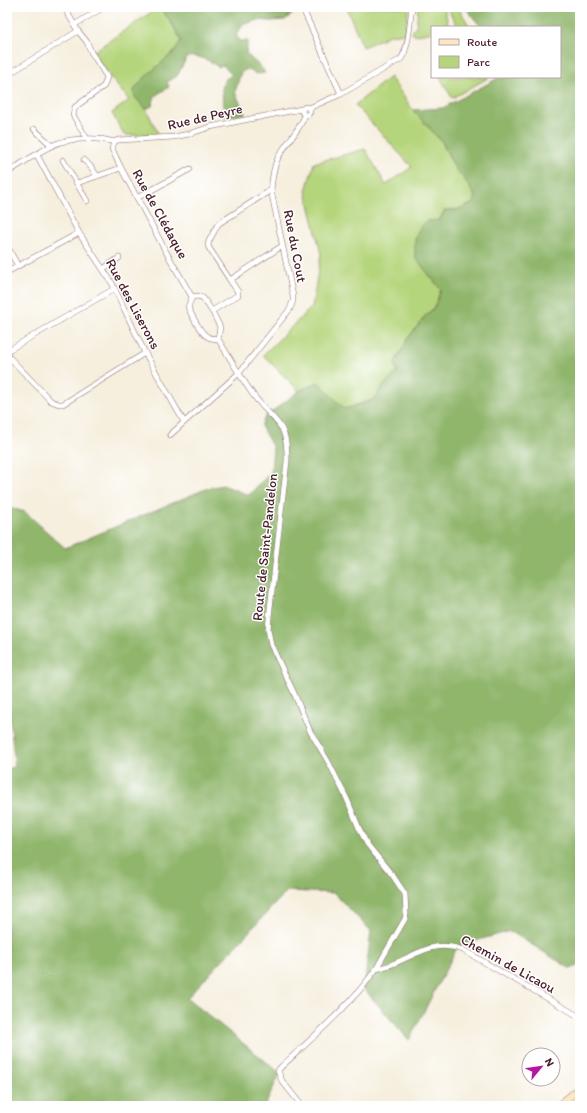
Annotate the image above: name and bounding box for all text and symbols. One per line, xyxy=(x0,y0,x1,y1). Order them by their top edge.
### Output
legend xyxy=(431,26,561,78)
text: Route xyxy=(467,35,497,49)
text: Parc xyxy=(467,55,490,69)
street label: Rue de Peyre xyxy=(166,100,245,134)
street label: Rue de Clédaque xyxy=(128,166,192,262)
street label: Rue du Cout xyxy=(280,208,310,284)
street label: Rue des Liserons xyxy=(102,256,164,352)
street label: Route de Saint-Pandelon xyxy=(249,472,281,622)
street label: Chemin de Licaou xyxy=(458,931,559,997)
north arrow xyxy=(521,1047,561,1087)
text: N xyxy=(542,1056,557,1069)

